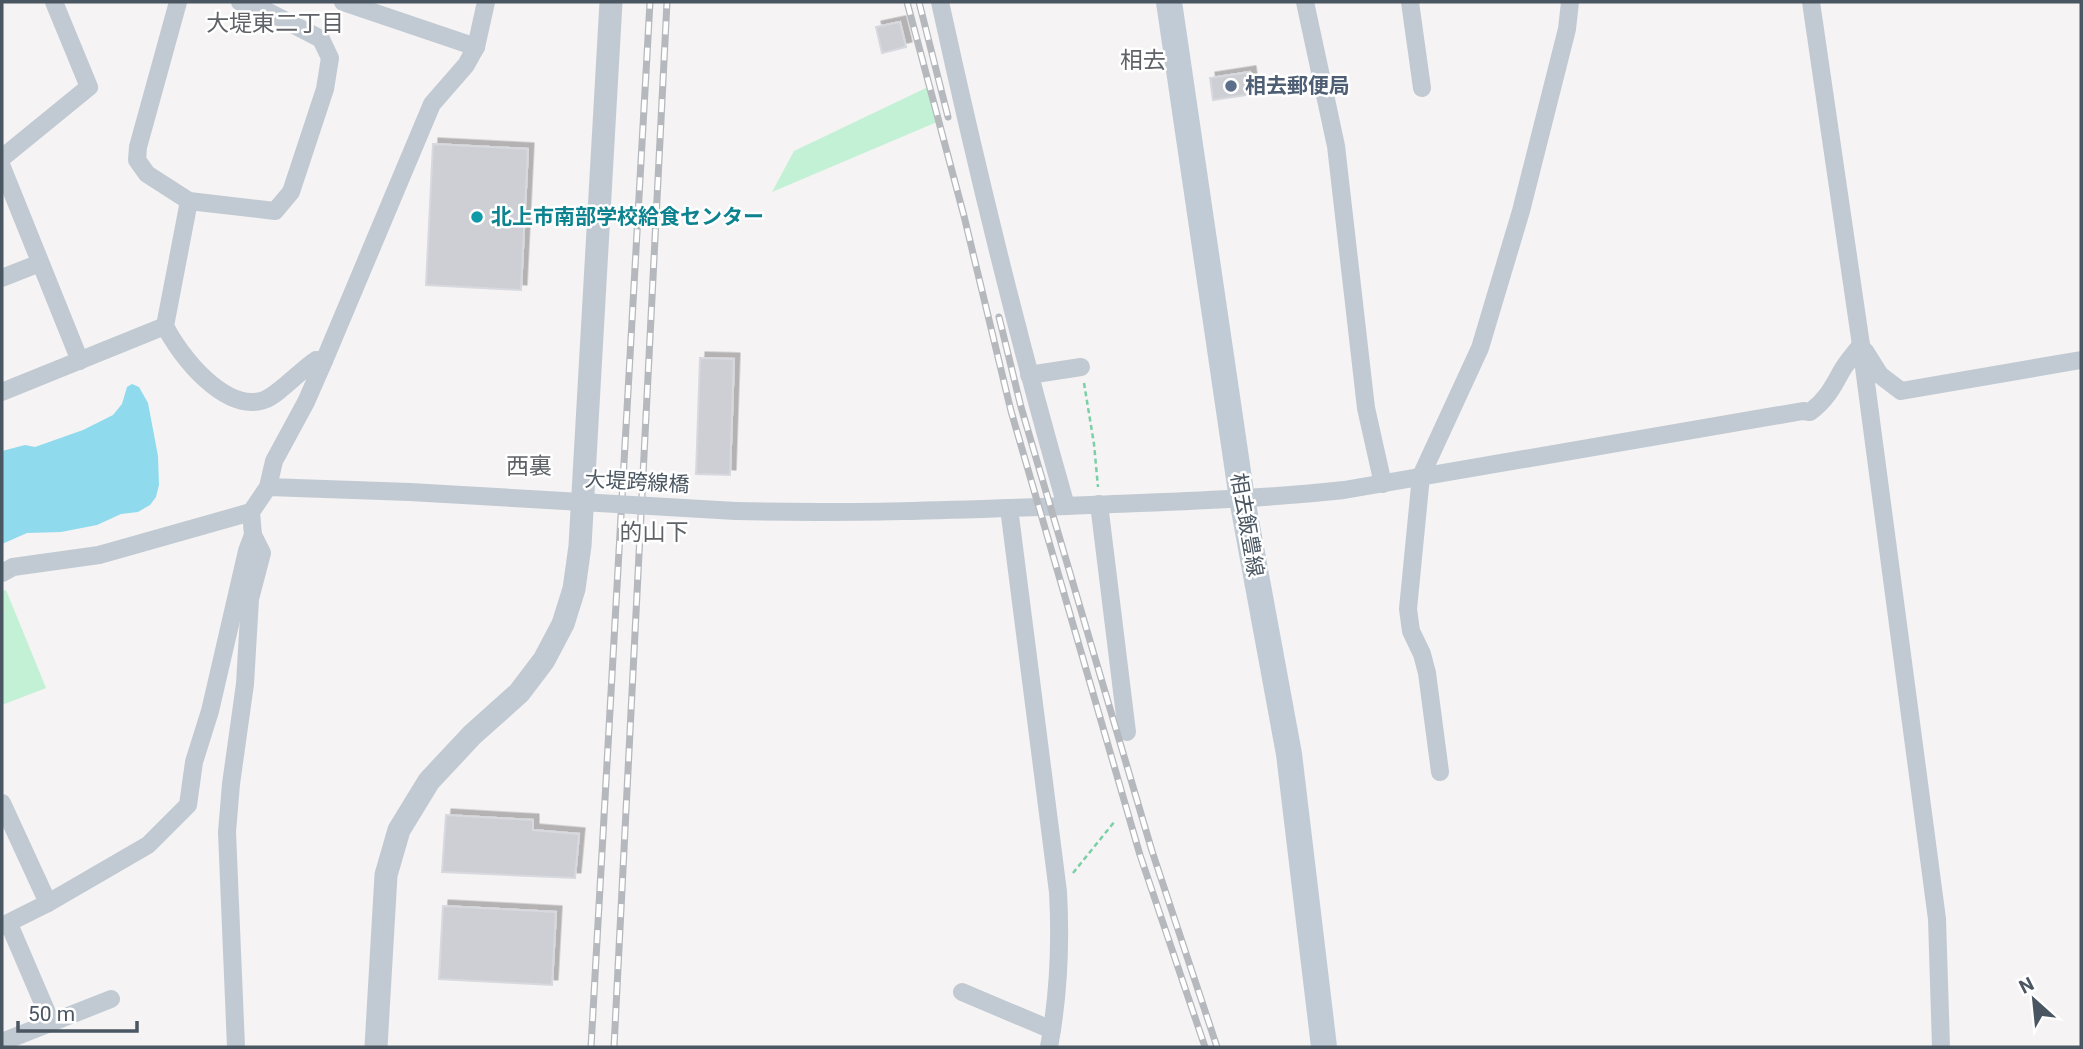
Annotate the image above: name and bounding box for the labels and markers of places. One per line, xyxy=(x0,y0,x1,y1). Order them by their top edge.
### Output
place label: 相去郵便局 xyxy=(1245,74,1350,98)
marker: 相去郵便局 xyxy=(1223,78,1239,94)
place label: 北上市南部学校給食センター xyxy=(491,205,764,229)
marker: 北上市南部学校給食センター xyxy=(469,209,485,225)

